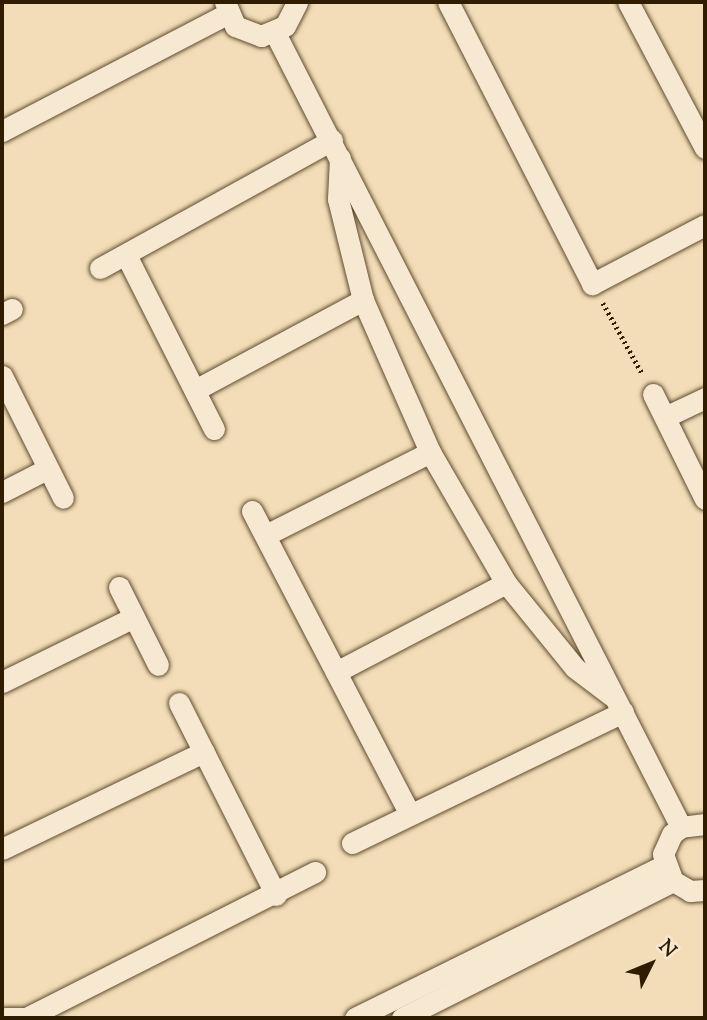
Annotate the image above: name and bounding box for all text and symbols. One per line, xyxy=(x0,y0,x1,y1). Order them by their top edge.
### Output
north arrow xyxy=(616,929,686,999)
text: N xyxy=(652,935,682,964)

